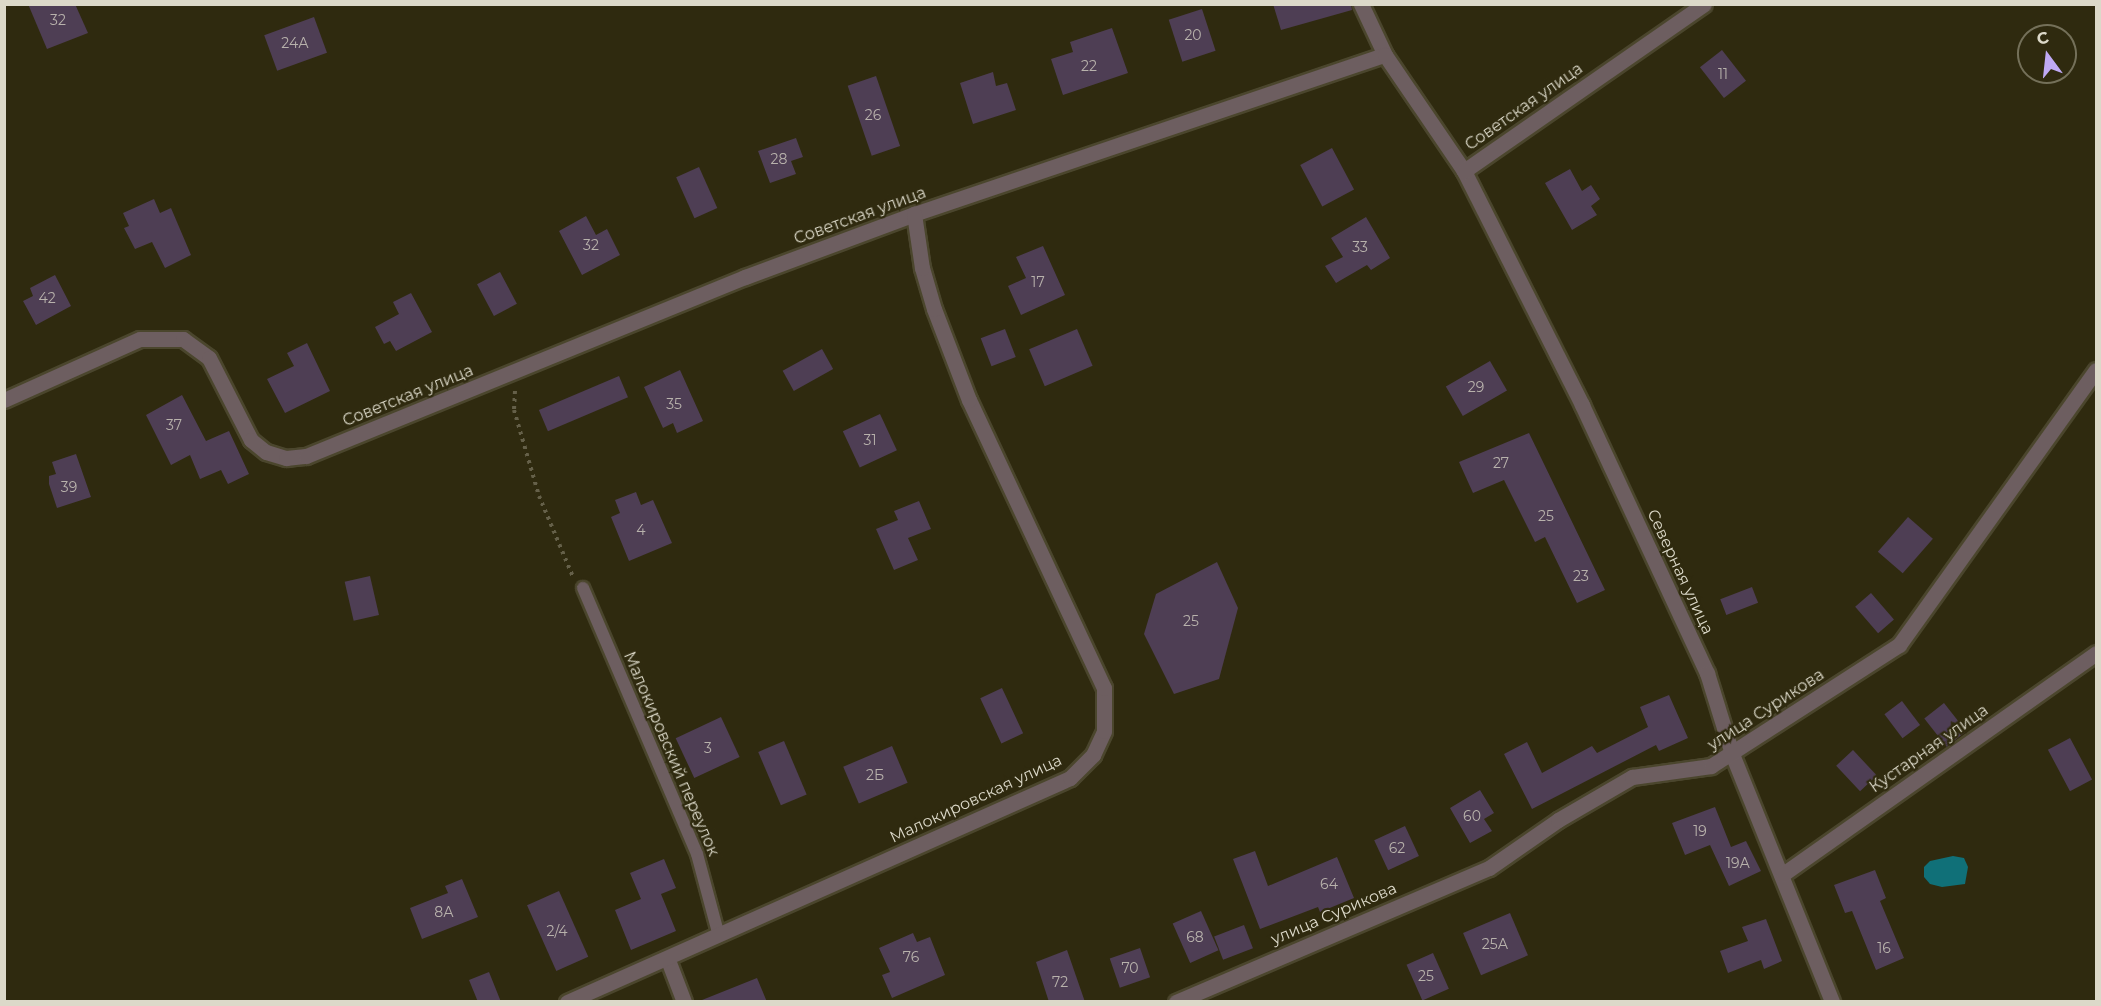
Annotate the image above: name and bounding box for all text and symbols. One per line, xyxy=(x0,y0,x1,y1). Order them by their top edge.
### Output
house number: 32 xyxy=(50,12,66,28)
north arrow xyxy=(2017,24,2077,84)
house number: 20 xyxy=(1184,27,1202,43)
text: С xyxy=(2035,27,2051,49)
house number: 24А xyxy=(281,35,309,51)
house number: 22 xyxy=(1081,58,1097,74)
street label: Советская улица xyxy=(1462,59,1586,155)
house number: 11 xyxy=(1718,66,1728,82)
house number: 26 xyxy=(865,107,881,123)
house number: 28 xyxy=(771,151,787,167)
street label: Советская улица xyxy=(791,183,929,249)
house number: 32 xyxy=(583,237,599,253)
house number: 33 xyxy=(1352,239,1368,255)
house number: 17 xyxy=(1031,274,1045,290)
house number: 42 xyxy=(38,290,56,306)
street label: Советская улица xyxy=(340,361,476,431)
house number: 29 xyxy=(1468,379,1484,395)
house number: 35 xyxy=(666,396,682,412)
house number: 37 xyxy=(166,417,182,433)
house number: 31 xyxy=(864,432,876,448)
house number: 27 xyxy=(1493,455,1509,471)
house number: 39 xyxy=(61,479,77,495)
street label: Северная улица xyxy=(1643,507,1717,637)
house number: 25 xyxy=(1538,508,1554,524)
house number: 4 xyxy=(636,522,646,538)
house number: 23 xyxy=(1573,568,1589,584)
house number: 25 xyxy=(1183,613,1199,629)
street label: Малокировский переулок xyxy=(619,649,723,859)
street label: улица Сурикова xyxy=(1704,665,1828,755)
street label: Кустарная улица xyxy=(1866,701,1992,797)
house number: 3 xyxy=(704,740,712,756)
street label: Малокировская улица xyxy=(887,751,1065,847)
house number: 2Б xyxy=(866,767,884,783)
house number: 60 xyxy=(1463,808,1481,824)
house number: 19 xyxy=(1693,823,1707,839)
house number: 62 xyxy=(1389,840,1405,856)
house number: 19А xyxy=(1726,855,1750,871)
house number: 64 xyxy=(1320,876,1338,892)
street label: улица Сурикова xyxy=(1268,879,1400,949)
house number: 8А xyxy=(434,904,454,920)
house number: 2/4 xyxy=(546,923,568,939)
house number: 68 xyxy=(1186,929,1204,945)
house number: 25А xyxy=(1482,936,1508,952)
house number: 16 xyxy=(1877,940,1891,956)
house number: 76 xyxy=(903,949,919,965)
house number: 70 xyxy=(1121,960,1139,976)
house number: 25 xyxy=(1418,968,1434,984)
house number: 72 xyxy=(1052,974,1068,990)

